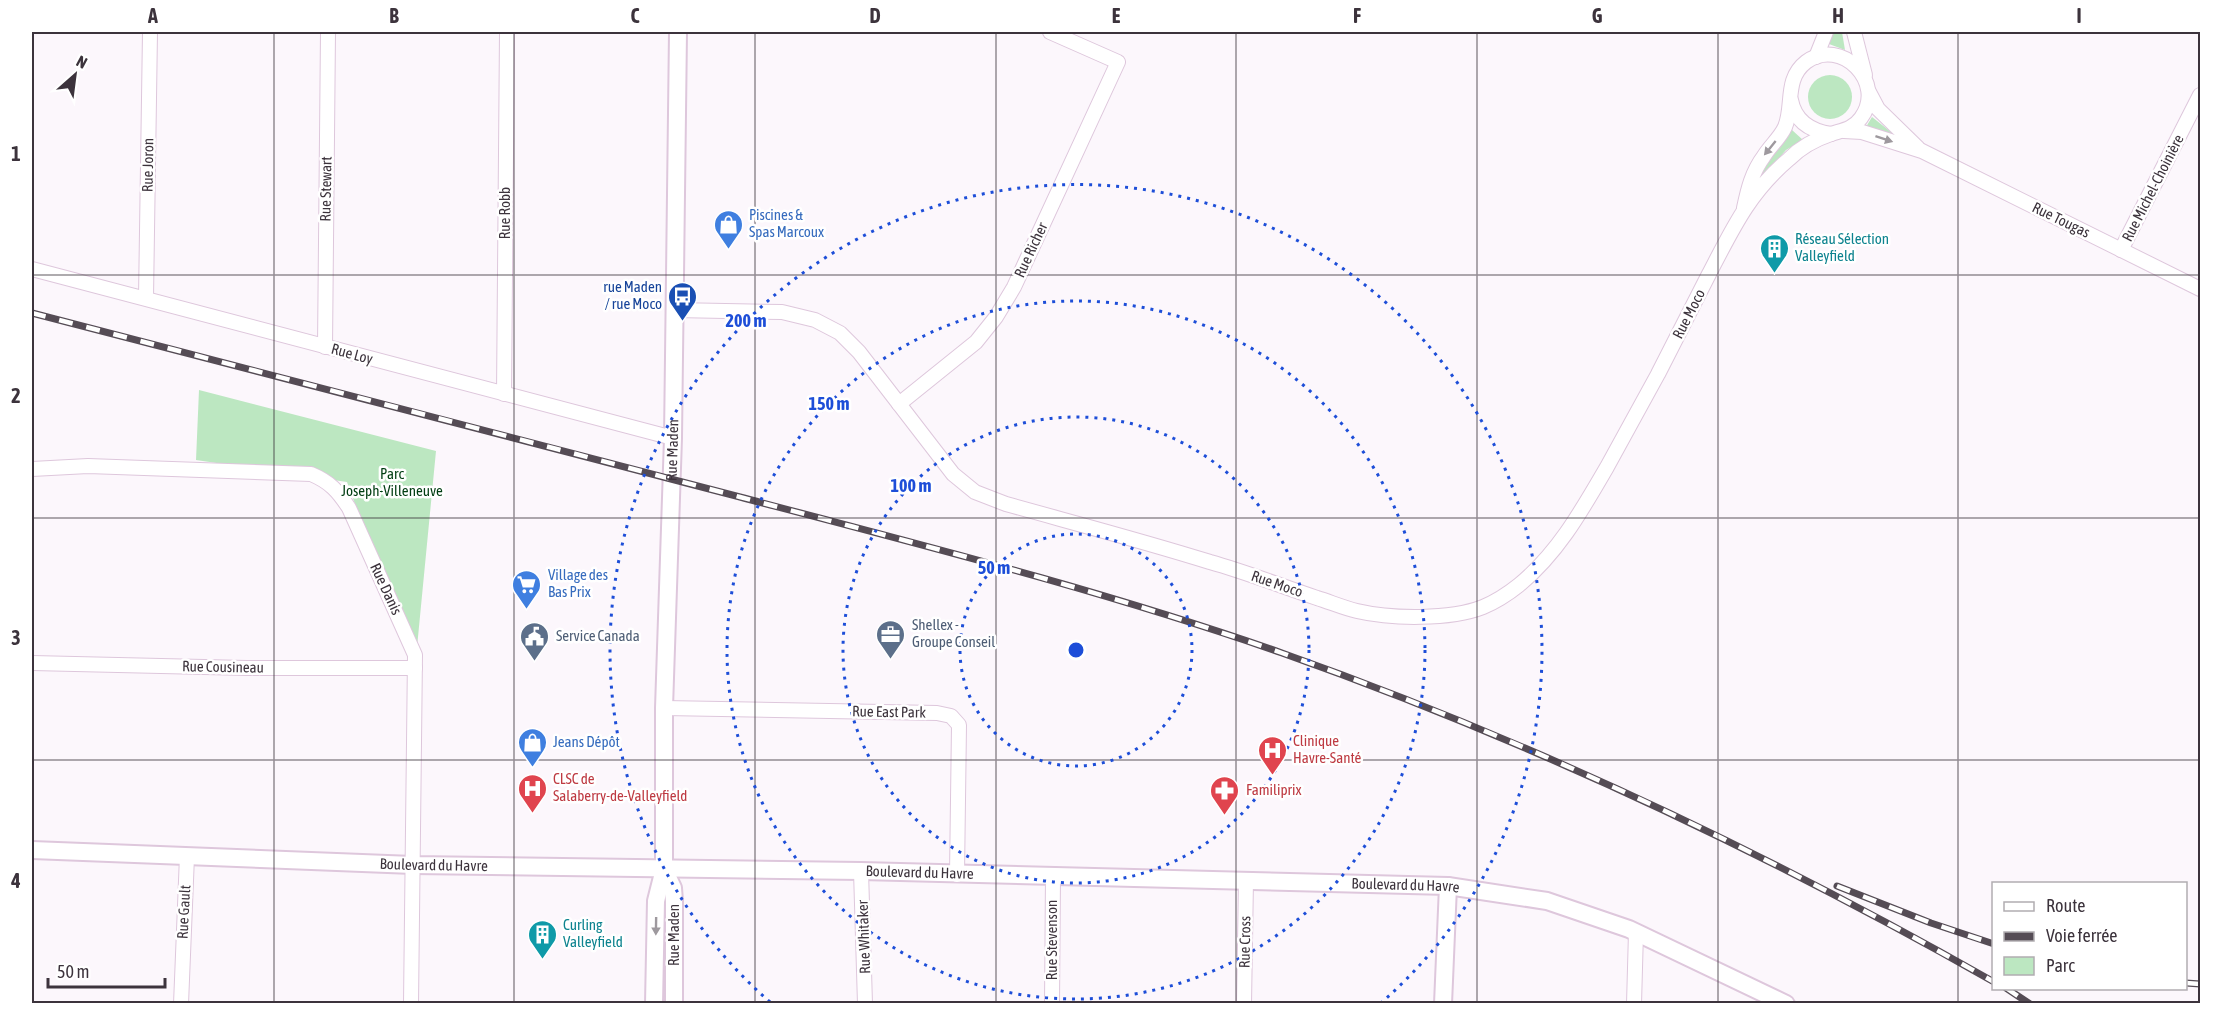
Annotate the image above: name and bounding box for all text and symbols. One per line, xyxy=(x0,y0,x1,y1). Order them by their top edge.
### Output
text: A xyxy=(147,4,158,27)
text: B xyxy=(389,4,399,27)
text: C xyxy=(631,4,640,27)
text: D xyxy=(869,4,881,27)
text: E xyxy=(1112,4,1121,27)
text: F xyxy=(1353,4,1361,27)
text: G xyxy=(1592,4,1603,27)
text: H xyxy=(1832,4,1844,27)
text: I xyxy=(2076,4,2082,27)
north arrow xyxy=(45,45,105,105)
text: N xyxy=(74,52,90,72)
street label: Rue Michel-Choinière xyxy=(2118,131,2187,244)
one-way arrow xyxy=(1875,134,1893,144)
street label: Rue Joron xyxy=(139,138,156,192)
one-way arrow xyxy=(1763,140,1776,156)
text: 1 xyxy=(11,142,21,165)
street label: Rue Stewart xyxy=(316,156,335,222)
street label: Rue Robb xyxy=(496,187,513,239)
street label: Rue Tougas xyxy=(2030,198,2093,241)
place label: Piscines & Spas Marcoux xyxy=(749,206,824,240)
shop icon: Piscines & Spas Marcoux xyxy=(712,208,744,250)
street label: Rue Richer xyxy=(1010,219,1051,280)
place label: Réseau Sélection Valleyfield xyxy=(1795,230,1889,264)
building icon: Réseau Sélection Valleyfield xyxy=(1758,232,1790,274)
place label: rue Maden / rue Moco xyxy=(603,278,662,312)
bus stop icon: rue Maden / rue Moco xyxy=(667,280,699,322)
street label: Rue Moco xyxy=(1669,286,1708,341)
text: 200 m xyxy=(726,310,766,331)
street label: Rue Loy xyxy=(329,340,375,367)
text: 2 xyxy=(11,384,21,407)
text: 150 m xyxy=(809,393,849,414)
street label: Rue Maden xyxy=(663,419,681,481)
park label: Parc Joseph-Villeneuve xyxy=(341,465,443,499)
text: 100 m xyxy=(891,475,931,496)
text: 50 m xyxy=(978,557,1010,578)
street label: Rue Danis xyxy=(367,560,406,617)
place label: Village des Bas Prix xyxy=(548,566,608,600)
street label: Rue Moco xyxy=(1249,567,1305,600)
supermarket icon: Village des Bas Prix xyxy=(511,568,543,610)
place label: Shellex - Groupe Conseil xyxy=(912,616,995,650)
office icon: Shellex - Groupe Conseil xyxy=(875,618,907,660)
public building icon: Service Canada xyxy=(519,620,551,662)
text: 3 xyxy=(11,626,21,649)
place label: Service Canada xyxy=(556,627,640,644)
centre of rings xyxy=(1066,640,1086,660)
street label: Rue Cousineau xyxy=(182,657,264,676)
street label: Rue East Park xyxy=(852,702,926,721)
shop icon: Jeans Dépôt xyxy=(516,726,548,768)
place label: Clinique Havre-Santé xyxy=(1293,732,1362,766)
place label: Jeans Dépôt xyxy=(553,733,620,750)
hospital icon: Clinique Havre-Santé xyxy=(1256,734,1288,776)
place label: CLSC de Salaberry-de-Valleyfield xyxy=(553,770,687,804)
hospital icon: CLSC de Salaberry-de-Valleyfield xyxy=(516,772,548,814)
pharmacy icon: Familiprix xyxy=(1209,774,1241,816)
place label: Familiprix xyxy=(1246,781,1301,798)
street label: Boulevard du Havre xyxy=(379,855,488,874)
street label: Boulevard du Havre xyxy=(865,862,974,882)
text: 4 xyxy=(10,869,21,892)
street label: Boulevard du Havre xyxy=(1351,875,1461,896)
legend xyxy=(1992,882,2187,990)
street label: Rue Gault xyxy=(174,885,193,939)
text: Route xyxy=(2046,895,2085,916)
street label: Rue Whitaker xyxy=(854,899,873,974)
street label: Rue Stevenson xyxy=(1043,900,1060,980)
street label: Rue Maden xyxy=(665,904,682,966)
place label: Curling Valleyfield xyxy=(563,916,623,950)
street label: Rue Cross xyxy=(1236,916,1253,968)
one-way arrow xyxy=(651,917,660,936)
building icon: Curling Valleyfield xyxy=(526,918,558,960)
text: Voie ferrée xyxy=(2046,925,2118,946)
scale bar xyxy=(48,951,165,989)
text: Parc xyxy=(2046,955,2075,976)
text: 50 m xyxy=(57,961,89,982)

